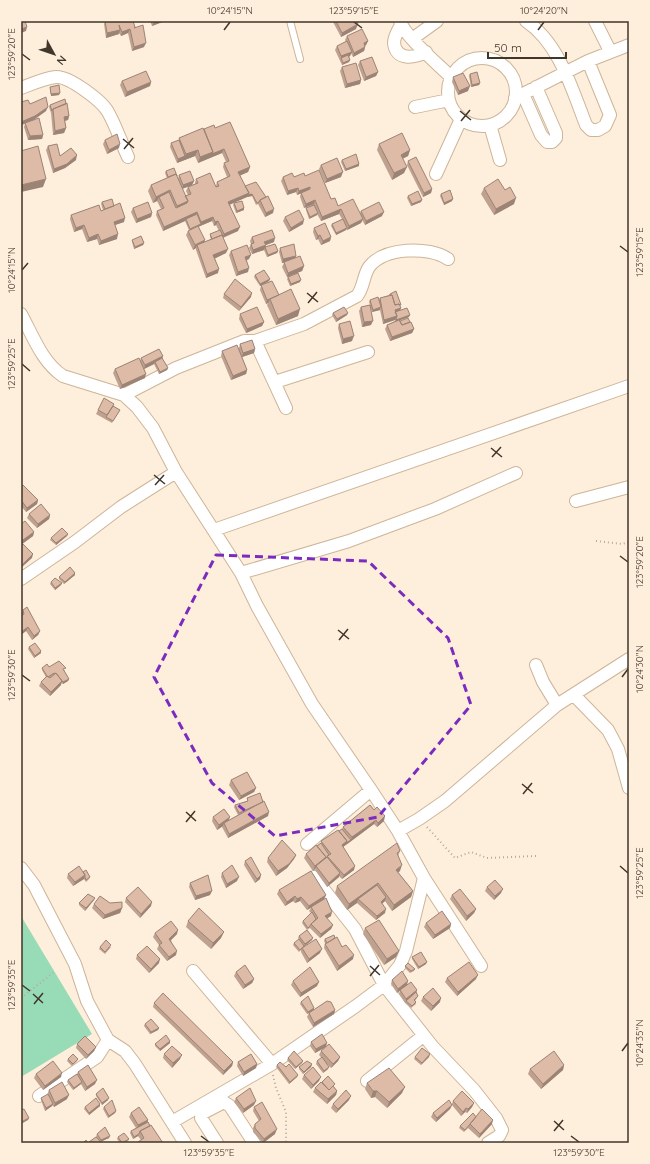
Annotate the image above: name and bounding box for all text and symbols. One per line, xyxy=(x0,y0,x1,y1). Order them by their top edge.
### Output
text: 10°24'15"N xyxy=(207,4,253,17)
text: 123°59'15"E xyxy=(329,4,379,17)
text: 10°24'20"N xyxy=(520,4,568,17)
text: 123°59'20"E xyxy=(5,28,18,80)
north arrow xyxy=(34,34,74,74)
scale bar xyxy=(488,34,566,60)
text: 50 m xyxy=(494,40,522,55)
text: N xyxy=(54,53,70,68)
text: 123°59'15"E xyxy=(633,227,646,277)
text: 10°24'15"N xyxy=(5,247,18,293)
text: 123°59'25"E xyxy=(5,338,18,390)
text: 123°59'20"E xyxy=(633,536,646,588)
text: 10°24'30"N xyxy=(633,645,646,693)
text: 123°59'30"E xyxy=(5,649,18,701)
text: 123°59'25"E xyxy=(633,847,646,899)
text: 123°59'35"E xyxy=(5,959,18,1010)
text: 10°24'35"N xyxy=(633,1019,646,1067)
text: 123°59'35"E xyxy=(184,1146,235,1159)
text: 123°59'30"E xyxy=(553,1146,605,1159)

